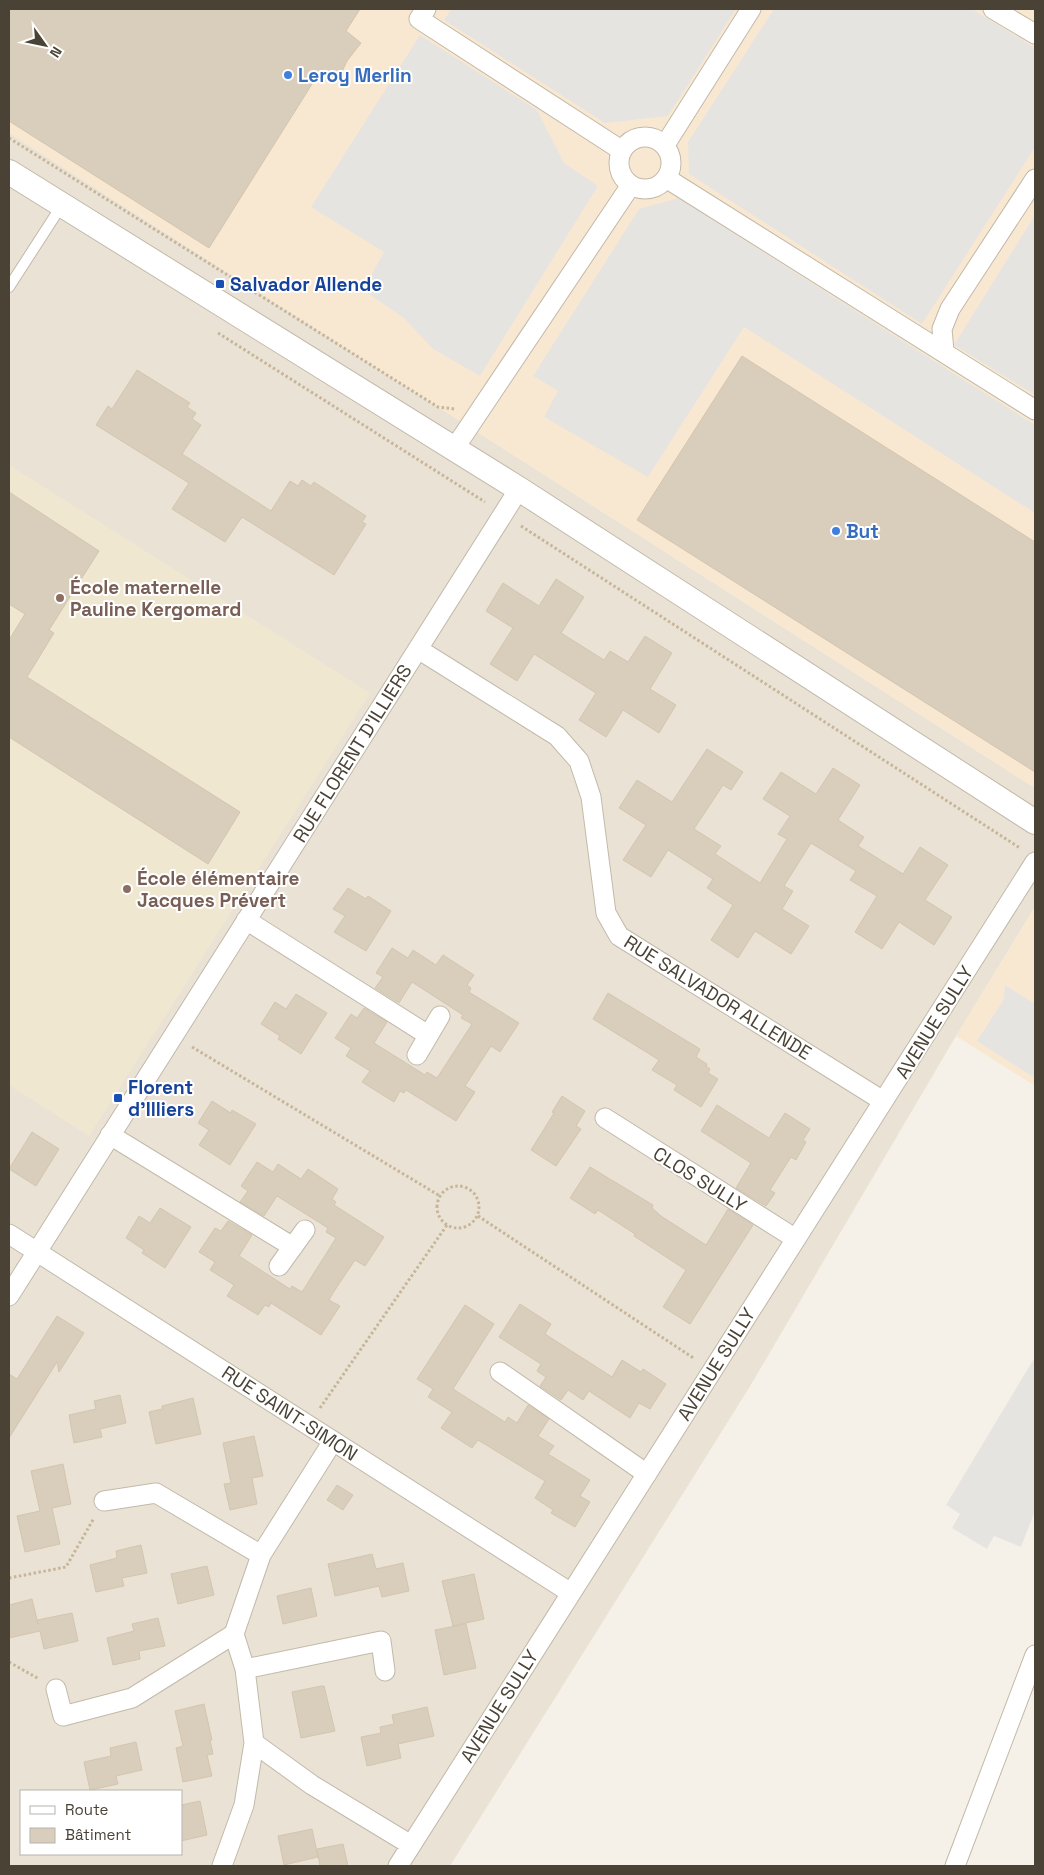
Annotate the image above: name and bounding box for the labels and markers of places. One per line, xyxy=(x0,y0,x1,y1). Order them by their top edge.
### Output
place label: Leroy Merlin xyxy=(298,63,412,88)
marker: Leroy Merlin xyxy=(282,69,294,81)
place label: Salvador Allende xyxy=(230,272,382,297)
marker: Salvador Allende xyxy=(214,278,226,290)
place label: But xyxy=(846,519,879,544)
marker: But xyxy=(830,525,842,537)
place label: École maternelle Pauline Kergomard xyxy=(70,575,241,622)
marker: École maternelle Pauline Kergomard xyxy=(54,592,66,604)
place label: École élémentaire Jacques Prévert xyxy=(137,866,300,913)
marker: École élémentaire Jacques Prévert xyxy=(121,883,133,895)
place label: Florent d'Illiers xyxy=(128,1075,194,1122)
marker: Florent d'Illiers xyxy=(112,1092,124,1104)

